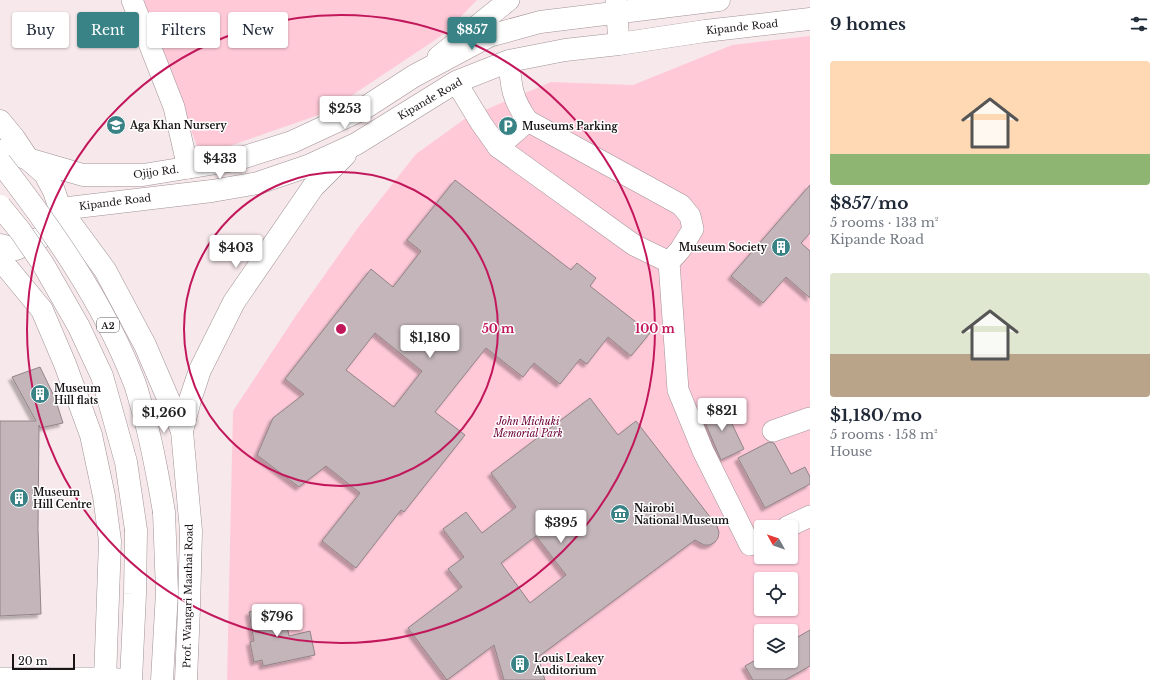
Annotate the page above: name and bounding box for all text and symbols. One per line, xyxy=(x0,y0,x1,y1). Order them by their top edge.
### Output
chip: Buy xyxy=(12,12,69,48)
chip: Rent xyxy=(77,12,139,48)
chip: Filters xyxy=(147,12,220,48)
chip: New xyxy=(228,12,288,48)
icon: filters xyxy=(1128,13,1150,35)
text: 9 homes xyxy=(830,14,906,35)
pin: $857 xyxy=(448,17,496,51)
street label: Kipande Road xyxy=(705,17,779,37)
text: $857 xyxy=(456,21,488,38)
street label: Kipande Road xyxy=(395,75,465,123)
icon: home xyxy=(954,87,1026,159)
pin: $253 xyxy=(321,96,369,130)
text: $253 xyxy=(329,100,361,117)
school or university icon: Aga Khan Nursery xyxy=(105,114,127,136)
parking icon: Museums Parking xyxy=(497,115,519,137)
place label: Aga Khan Nursery xyxy=(129,119,227,132)
place label: Museums Parking xyxy=(522,120,619,133)
pin: $433 xyxy=(196,146,244,180)
text: $433 xyxy=(203,150,237,167)
street label: Ojijo Rd. xyxy=(133,163,179,181)
street label: Kipande Road xyxy=(78,191,152,213)
text: $857/mo xyxy=(830,193,908,214)
text: 5 rooms · 133 m² xyxy=(830,214,938,231)
text: Kipande Road xyxy=(830,231,924,248)
pin: $403 xyxy=(212,235,260,269)
building icon: Museum Society xyxy=(770,236,792,258)
text: $403 xyxy=(218,239,254,256)
place label: Museum Society xyxy=(679,241,768,254)
icon: home xyxy=(954,299,1026,371)
road number: A2 xyxy=(97,318,119,332)
text: 50 m xyxy=(482,321,515,336)
text: 100 m xyxy=(635,321,676,336)
centre of rings xyxy=(334,322,348,336)
pin: $1,180 xyxy=(397,325,463,359)
text: $1,180 xyxy=(409,329,451,346)
place label: Museum Hill flats xyxy=(54,382,101,407)
building icon: Museum Hill flats xyxy=(29,383,51,405)
pin: $821 xyxy=(698,398,746,432)
pin: $1,260 xyxy=(131,400,197,434)
text: $821 xyxy=(707,402,737,419)
text: $1,260 xyxy=(142,404,186,421)
text: $1,180/mo xyxy=(830,405,922,426)
park label: John Michuki Memorial Park xyxy=(492,415,563,440)
text: 5 rooms · 158 m² xyxy=(830,426,938,443)
text: House xyxy=(830,443,872,460)
place label: Museum Hill Centre xyxy=(33,486,92,511)
building icon: Museum Hill Centre xyxy=(8,487,30,509)
place label: Nairobi National Museum xyxy=(634,502,729,527)
museum icon: Nairobi National Museum xyxy=(609,503,631,525)
pin: $395 xyxy=(537,510,585,544)
text: $395 xyxy=(544,514,578,531)
north arrow xyxy=(754,520,798,564)
map controls xyxy=(754,520,798,668)
street label: Prof. Wangari Maathai Road xyxy=(180,524,196,668)
button: locate xyxy=(754,572,798,616)
pin: $796 xyxy=(253,604,301,638)
text: $796 xyxy=(261,608,293,625)
button: layers xyxy=(754,624,798,668)
scale bar xyxy=(12,652,75,671)
place label: Louis Leakey Auditorium xyxy=(533,652,604,677)
building icon: Louis Leakey Auditorium xyxy=(509,653,531,675)
text: 20 m xyxy=(18,654,48,668)

